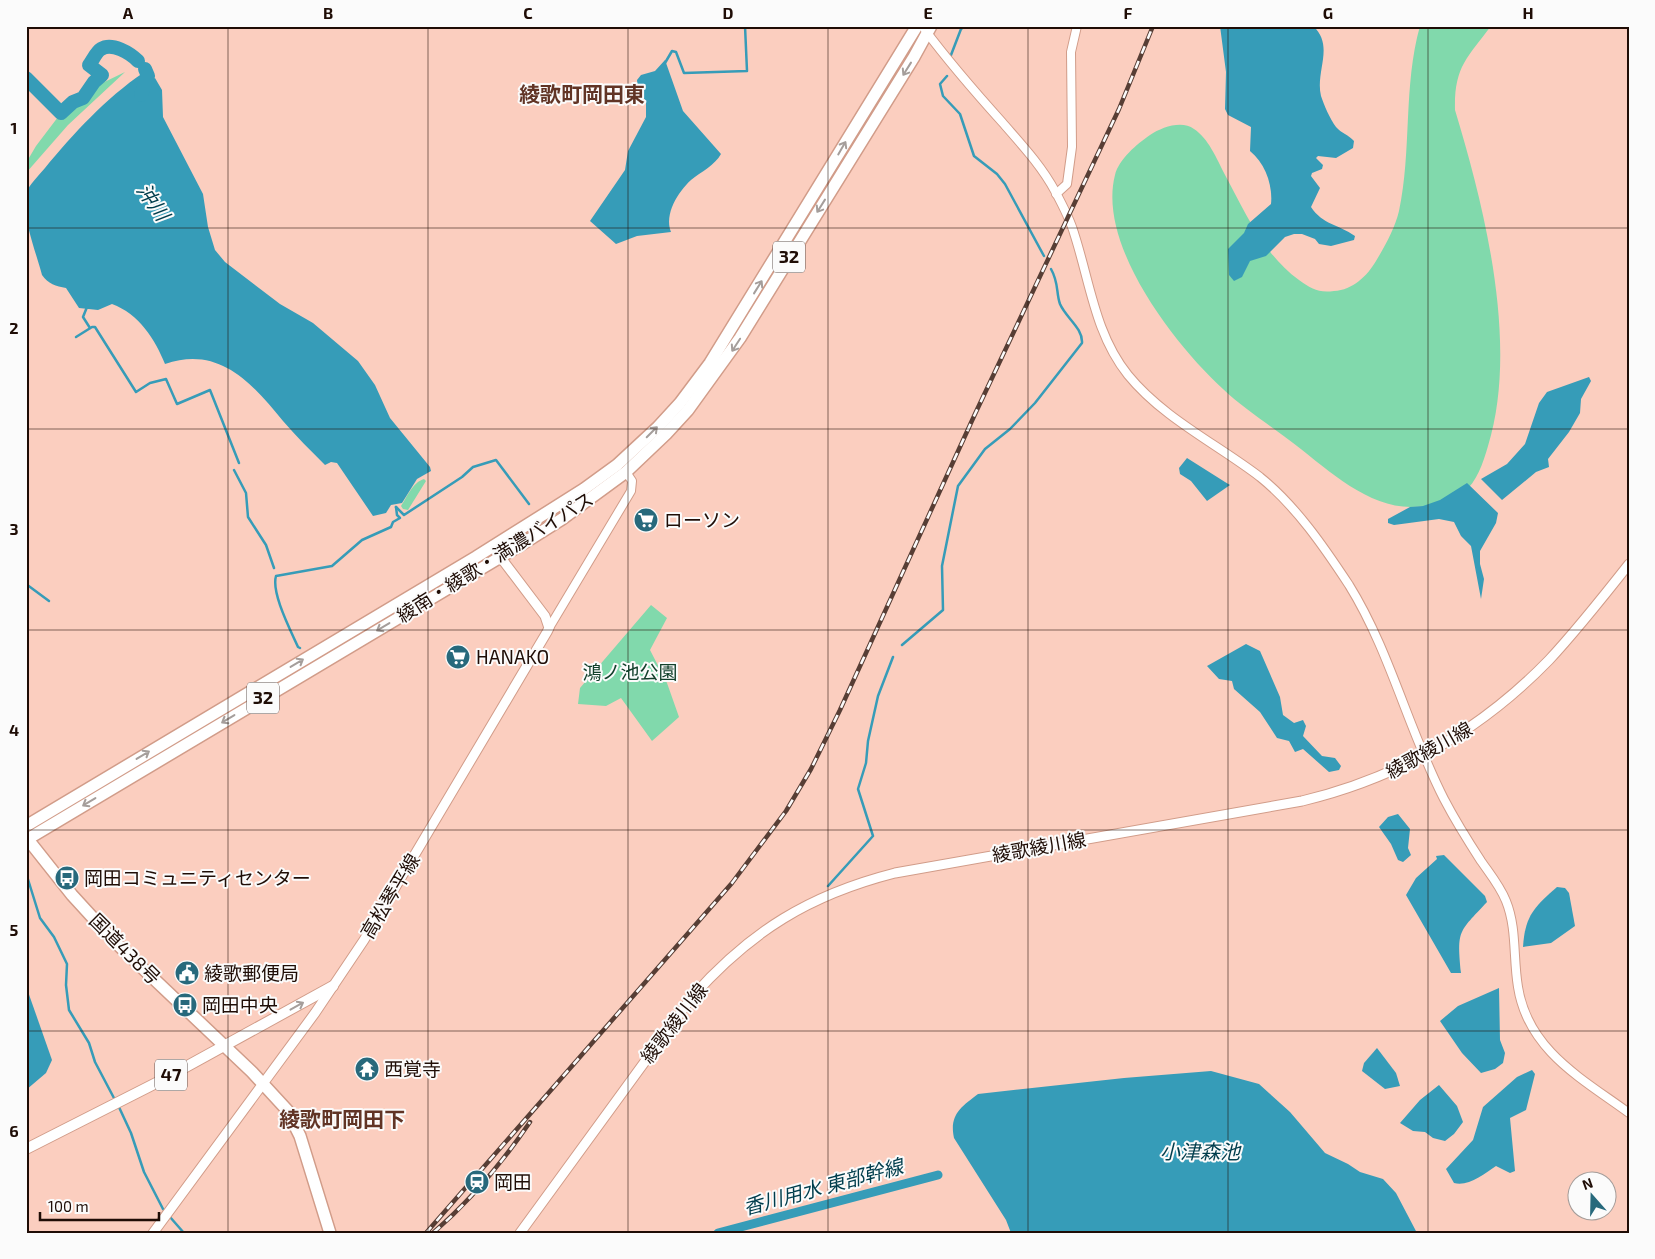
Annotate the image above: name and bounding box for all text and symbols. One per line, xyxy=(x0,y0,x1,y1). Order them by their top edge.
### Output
text: A xyxy=(123,3,134,22)
text: B xyxy=(323,3,333,22)
text: C xyxy=(523,3,533,22)
text: D xyxy=(723,3,734,22)
text: E xyxy=(923,3,933,22)
text: F xyxy=(1124,3,1133,22)
text: G xyxy=(1323,3,1333,22)
text: H xyxy=(1522,3,1534,22)
one-way arrow xyxy=(902,61,912,75)
district label: 綾歌町岡田東 xyxy=(519,81,645,106)
text: 1 xyxy=(11,118,17,137)
one-way arrow xyxy=(838,142,848,156)
water label: 沖川 xyxy=(133,178,176,226)
one-way arrow xyxy=(815,199,825,213)
road number: 32 xyxy=(773,242,805,272)
one-way arrow xyxy=(754,281,764,295)
text: 2 xyxy=(9,318,19,337)
one-way arrow xyxy=(730,337,740,351)
one-way arrow xyxy=(646,426,659,438)
street label: 綾南・綾歌・満濃バイパス xyxy=(392,487,597,627)
supermarket icon: ローソン xyxy=(633,507,659,533)
place label: ローソン xyxy=(664,508,740,531)
text: 3 xyxy=(9,519,19,538)
one-way arrow xyxy=(376,622,390,632)
supermarket icon: HANAKO xyxy=(445,644,471,670)
place label: HANAKO xyxy=(476,645,549,668)
one-way arrow xyxy=(290,658,305,668)
park label: 鴻ノ池公園 xyxy=(582,660,678,683)
road number: 32 xyxy=(247,682,279,714)
one-way arrow xyxy=(222,714,236,724)
street label: 綾歌綾川線 xyxy=(1382,716,1476,783)
text: 4 xyxy=(9,720,19,739)
one-way arrow xyxy=(135,750,149,760)
one-way arrow xyxy=(82,798,96,808)
street label: 綾歌綾川線 xyxy=(990,827,1088,866)
street label: 高松琴平線 xyxy=(355,849,424,942)
bus stop icon: 岡田コミュニティセンター xyxy=(54,865,80,891)
place label: 岡田コミュニティセンター xyxy=(84,866,311,889)
street label: 国道438号 xyxy=(85,908,166,989)
text: 5 xyxy=(10,920,19,939)
public building icon: 綾歌郵便局 xyxy=(174,960,200,986)
place label: 綾歌郵便局 xyxy=(204,961,299,984)
street label: 綾歌綾川線 xyxy=(635,978,712,1067)
bus stop icon: 岡田中央 xyxy=(172,992,198,1018)
place label: 岡田中央 xyxy=(202,993,278,1016)
one-way arrow xyxy=(290,1001,305,1011)
temple icon: 西覚寺 xyxy=(354,1056,380,1082)
place label: 西覚寺 xyxy=(384,1057,441,1080)
road number: 47 xyxy=(155,1060,187,1090)
district label: 綾歌町岡田下 xyxy=(279,1106,405,1131)
text: 6 xyxy=(9,1121,19,1140)
water label: 小津森池 xyxy=(1160,1139,1242,1163)
water label: 香川用水 東部幹線 xyxy=(740,1152,908,1219)
station icon: 岡田 xyxy=(464,1169,490,1195)
place label: 岡田 xyxy=(494,1170,532,1193)
north arrow xyxy=(1568,1172,1618,1222)
text: N xyxy=(1580,1174,1595,1193)
scale bar xyxy=(40,1189,159,1221)
text: 100 m xyxy=(48,1197,89,1215)

